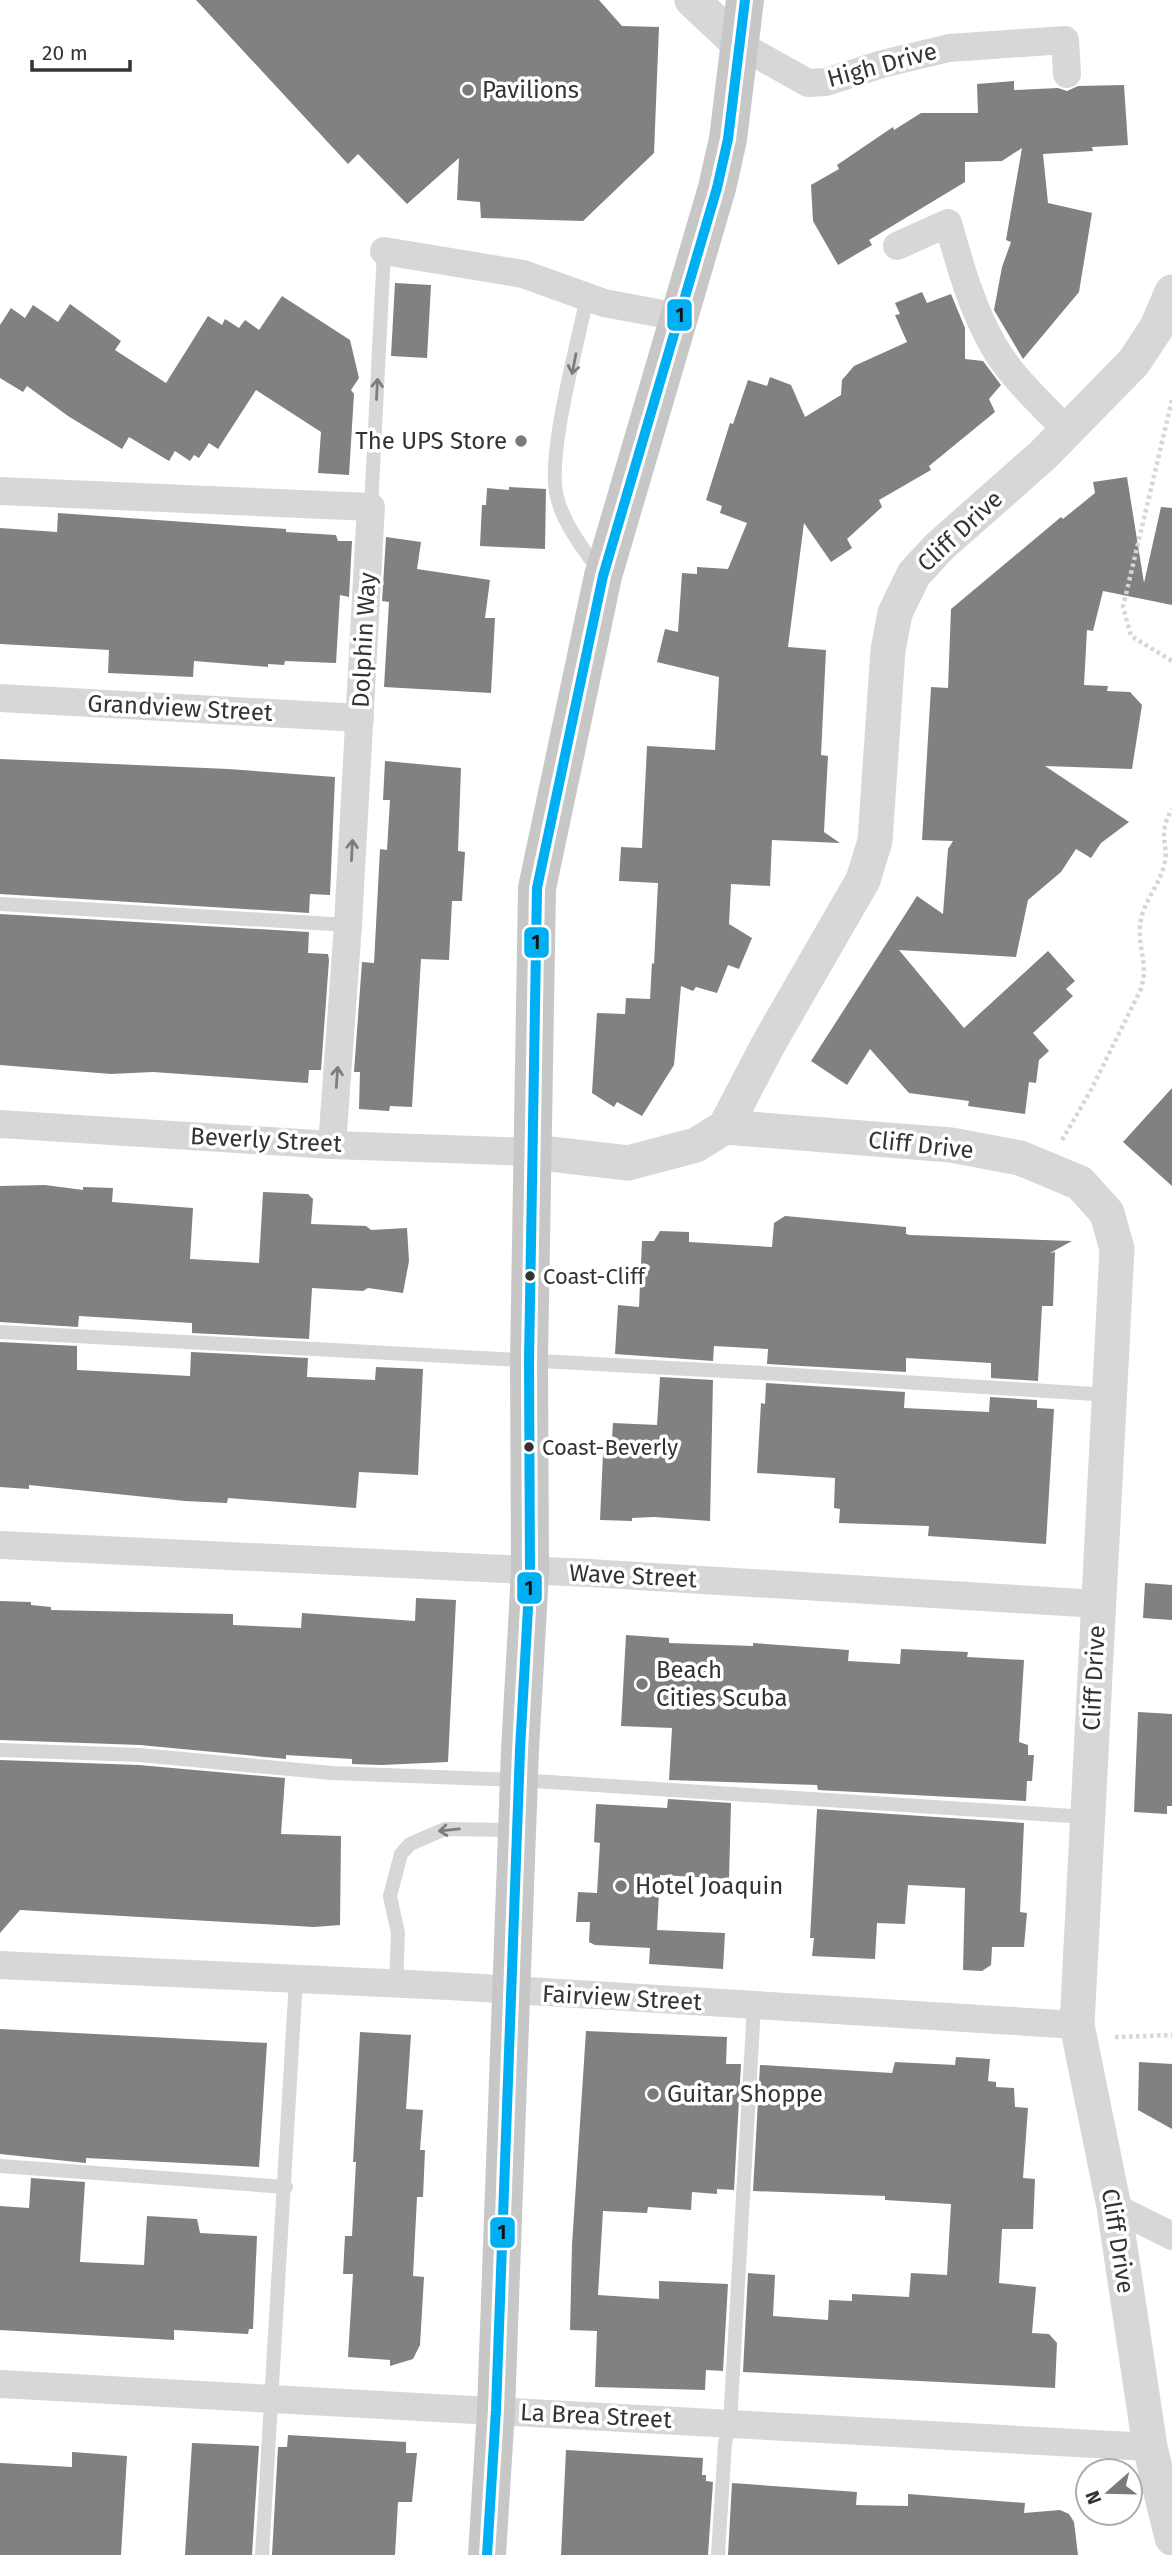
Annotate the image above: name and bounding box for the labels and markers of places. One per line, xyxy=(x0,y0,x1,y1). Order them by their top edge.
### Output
place label: Pavilions xyxy=(482,76,579,104)
marker: Pavilions xyxy=(460,82,476,98)
place label: The UPS Store xyxy=(355,427,507,455)
marker: The UPS Store xyxy=(513,433,529,449)
place label: Coast-Cliff xyxy=(543,1263,647,1290)
marker: Coast-Cliff xyxy=(523,1269,537,1283)
place label: Coast-Beverly xyxy=(542,1434,678,1461)
marker: Coast-Beverly xyxy=(522,1440,536,1454)
place label: Beach Cities Scuba xyxy=(656,1656,788,1712)
marker: Beach Cities Scuba xyxy=(634,1676,650,1692)
place label: Hotel Joaquin xyxy=(635,1872,783,1900)
marker: Hotel Joaquin xyxy=(613,1878,629,1894)
place label: Guitar Shoppe xyxy=(667,2080,823,2108)
marker: Guitar Shoppe xyxy=(645,2086,661,2102)

